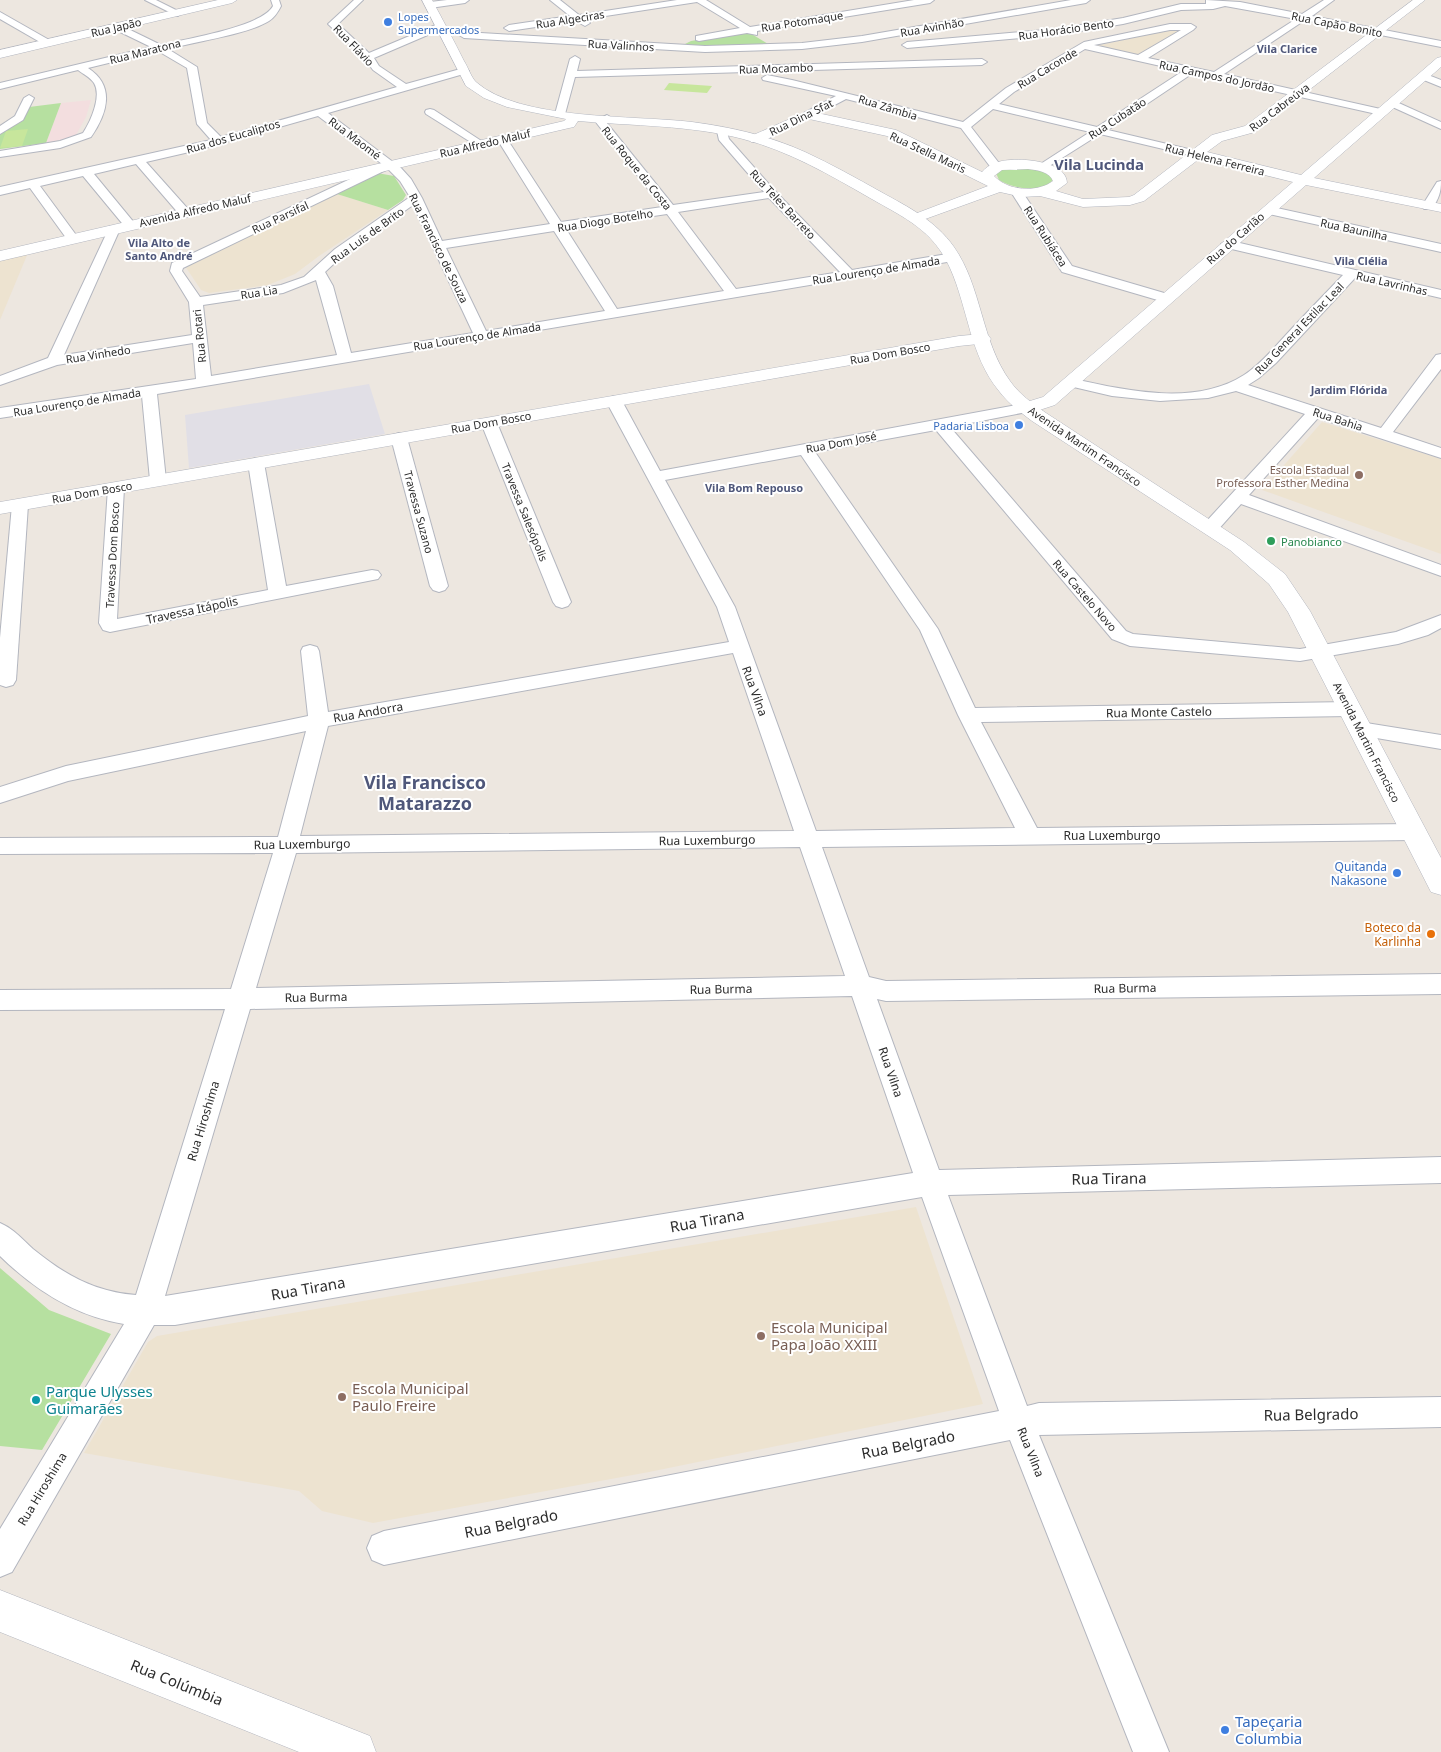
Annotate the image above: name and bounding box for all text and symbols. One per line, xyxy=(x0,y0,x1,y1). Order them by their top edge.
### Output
street label: Rua Algeciras xyxy=(535,6,605,32)
street label: Rua Potomaque xyxy=(760,7,844,35)
street label: Rua Capão Bonito xyxy=(1290,8,1384,40)
place label: Lopes Supermercados xyxy=(398,9,479,37)
street label: Rua Japão xyxy=(89,14,143,40)
street label: Rua Avinhão xyxy=(899,14,965,40)
street label: Rua Horácio Bento xyxy=(1017,15,1115,43)
marker: Lopes Supermercados xyxy=(382,16,394,28)
street label: Rua Flávio xyxy=(330,21,378,69)
street label: Rua Maratona xyxy=(108,35,182,67)
street label: Rua Valinhos xyxy=(587,36,655,54)
district label: Vila Clarice xyxy=(1257,41,1318,56)
street label: Rua Caconde xyxy=(1014,44,1080,92)
street label: Rua Campos do Jordão xyxy=(1158,56,1276,96)
street label: Rua Mocambo xyxy=(739,59,814,77)
street label: Rua Cabreúva xyxy=(1246,79,1312,135)
street label: Rua Zâmbia xyxy=(857,91,919,123)
street label: Rua Cubatão xyxy=(1085,94,1149,142)
street label: Rua Dina Sfat xyxy=(767,95,835,139)
street label: Rua Maomé xyxy=(326,113,384,163)
street label: Rua dos Eucaliptos xyxy=(184,115,282,157)
street label: Rua Roque da Costa xyxy=(599,123,675,213)
street label: Rua Alfredo Maluf xyxy=(438,125,533,161)
street label: Rua Stella Maris xyxy=(887,128,969,176)
street label: Rua Helena Ferreira xyxy=(1164,139,1266,179)
district label: Vila Lucinda xyxy=(1054,154,1144,174)
street label: Rua Teles Barreto xyxy=(747,166,820,242)
street label: Avenida Alfredo Maluf xyxy=(138,190,254,230)
street label: Rua Francisco de Souza xyxy=(406,191,472,305)
street label: Rua Parsifal xyxy=(249,197,311,237)
street label: Rua Luís de Brito xyxy=(327,203,407,267)
street label: Rua Rubiácea xyxy=(1021,203,1071,269)
street label: Rua Diogo Botelho xyxy=(556,205,654,235)
street label: Rua do Carlão xyxy=(1203,208,1267,267)
street label: Rua Baunilha xyxy=(1319,215,1389,243)
district label: Vila Alto de Santo André xyxy=(125,235,193,263)
street label: Rua Lourenço de Almada xyxy=(811,252,941,288)
district label: Vila Clélia xyxy=(1334,253,1388,268)
street label: Rua Lavrinhas xyxy=(1355,268,1429,298)
street label: Rua General Estilac Leal xyxy=(1251,279,1347,377)
street label: Rua Lia xyxy=(239,282,279,302)
street label: Rua Rotari xyxy=(189,309,209,363)
street label: Rua Lourenço de Almada xyxy=(412,318,542,354)
street label: Rua Dom Bosco xyxy=(849,338,932,367)
street label: Rua Vinhedo xyxy=(65,341,132,367)
district label: Jardim Flórida xyxy=(1310,382,1387,397)
street label: Rua Lourenço de Almada xyxy=(12,384,142,420)
street label: Avenida Martim Francisco xyxy=(1026,403,1145,490)
street label: Rua Bahia xyxy=(1311,404,1365,434)
street label: Rua Dom Bosco xyxy=(450,407,533,436)
place label: Padaria Lisboa xyxy=(933,418,1009,433)
marker: Padaria Lisboa xyxy=(1013,419,1025,431)
street label: Rua Dom José xyxy=(804,428,878,456)
street label: Travessa Salesópolis xyxy=(498,461,552,563)
place label: Escola Estadual Professora Esther Medina xyxy=(1216,462,1349,490)
street label: Travessa Suzano xyxy=(401,469,437,555)
marker: Escola Estadual Professora Esther Medina xyxy=(1353,469,1365,481)
street label: Rua Dom Bosco xyxy=(51,477,134,506)
district label: Vila Bom Repouso xyxy=(705,480,803,495)
street label: Travessa Dom Bosco xyxy=(102,501,122,608)
place label: Panobianco xyxy=(1281,534,1342,549)
marker: Panobianco xyxy=(1265,535,1277,547)
street label: Rua Castelo Novo xyxy=(1050,556,1121,634)
street label: Travessa Itápolis xyxy=(145,592,240,628)
street label: Rua Vilna xyxy=(738,664,772,718)
street label: Avenida Martim Francisco xyxy=(1330,679,1404,805)
street label: Rua Andorra xyxy=(332,697,404,727)
street label: Rua Monte Castelo xyxy=(1106,703,1212,721)
district label: Vila Francisco Matarazzo xyxy=(364,770,486,815)
street label: Rua Luxemburgo xyxy=(1064,827,1160,844)
street label: Rua Luxemburgo xyxy=(658,831,756,849)
street label: Rua Luxemburgo xyxy=(253,835,351,853)
place label: Quitanda Nakasone xyxy=(1331,858,1387,889)
marker: Quitanda Nakasone xyxy=(1391,867,1403,879)
place label: Boteco da Karlinha xyxy=(1365,919,1421,950)
marker: Boteco da Karlinha xyxy=(1425,928,1437,940)
street label: Rua Burma xyxy=(1093,979,1157,997)
street label: Rua Burma xyxy=(689,980,753,998)
street label: Rua Burma xyxy=(284,988,348,1006)
street label: Rua Vilna xyxy=(874,1045,908,1099)
street label: Rua Hiroshima xyxy=(183,1079,223,1163)
street label: Rua Tirana xyxy=(1071,1167,1147,1189)
street label: Rua Tirana xyxy=(668,1204,746,1236)
street label: Rua Tirana xyxy=(269,1272,347,1304)
place label: Escola Municipal Papa João XXIII xyxy=(771,1317,888,1354)
marker: Escola Municipal Papa João XXIII xyxy=(755,1330,767,1342)
place label: Escola Municipal Paulo Freire xyxy=(352,1378,469,1415)
place label: Parque Ulysses Guimarães xyxy=(46,1381,153,1418)
marker: Escola Municipal Paulo Freire xyxy=(336,1391,348,1403)
marker: Parque Ulysses Guimarães xyxy=(30,1394,42,1406)
street label: Rua Belgrado xyxy=(1263,1403,1359,1425)
street label: Rua Belgrado xyxy=(860,1425,956,1463)
street label: Rua Vilna xyxy=(1013,1425,1049,1479)
street label: Rua Hiroshima xyxy=(13,1449,71,1529)
street label: Rua Belgrado xyxy=(463,1504,559,1542)
street label: Rua Colúmbia xyxy=(128,1654,226,1710)
place label: Tapeçaria Columbia xyxy=(1235,1711,1302,1748)
marker: Tapeçaria Columbia xyxy=(1219,1724,1231,1736)

